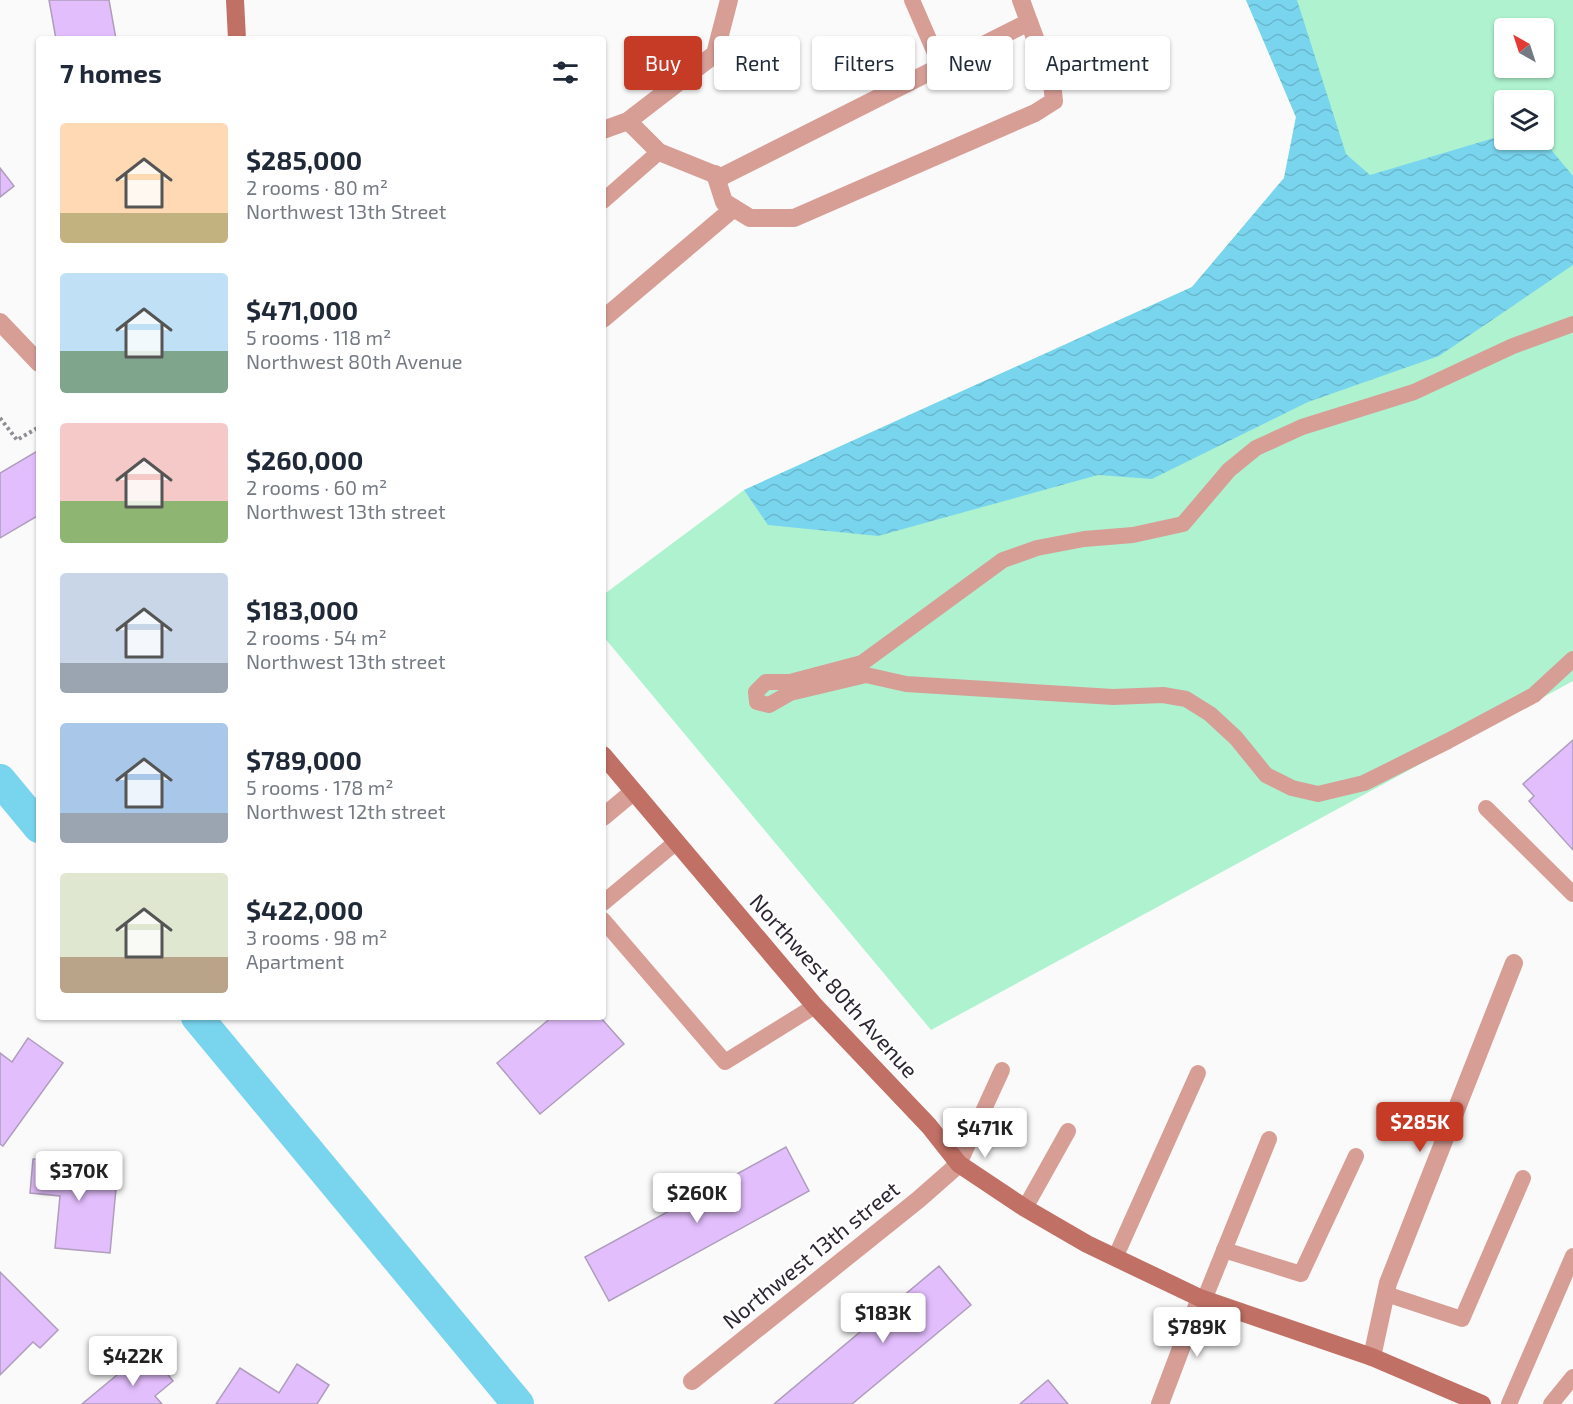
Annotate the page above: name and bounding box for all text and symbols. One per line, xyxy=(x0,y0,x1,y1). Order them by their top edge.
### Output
north arrow xyxy=(1494,18,1554,78)
map controls xyxy=(1494,18,1554,150)
chip: Buy xyxy=(624,36,702,90)
chip: Rent xyxy=(714,36,800,90)
chip: Filters xyxy=(812,36,915,90)
chip: New xyxy=(927,36,1013,90)
chip: Apartment xyxy=(1025,36,1170,90)
icon: filters xyxy=(549,56,582,89)
text: 7 homes xyxy=(60,57,162,88)
button: layers xyxy=(1494,90,1554,150)
text: $285,000 xyxy=(246,144,362,175)
icon: home xyxy=(108,147,180,219)
text: 2 rooms · 80 m² xyxy=(246,175,388,199)
text: Northwest 13th Street xyxy=(246,199,446,223)
text: $471,000 xyxy=(246,294,358,325)
icon: home xyxy=(108,297,180,369)
text: 5 rooms · 118 m² xyxy=(246,325,391,349)
text: Northwest 80th Avenue xyxy=(246,349,463,373)
text: $260,000 xyxy=(246,444,363,475)
icon: home xyxy=(108,447,180,519)
text: 2 rooms · 60 m² xyxy=(246,475,387,499)
text: Northwest 13th street xyxy=(246,499,446,523)
text: $183,000 xyxy=(246,594,359,625)
icon: home xyxy=(108,597,180,669)
text: 2 rooms · 54 m² xyxy=(246,625,387,649)
text: Northwest 13th street xyxy=(246,649,446,673)
text: $789,000 xyxy=(246,744,362,775)
icon: home xyxy=(108,747,180,819)
text: 5 rooms · 178 m² xyxy=(246,775,394,799)
text: Northwest 12th street xyxy=(246,799,446,823)
street label: Northwest 80th Avenue xyxy=(745,888,924,1083)
text: $422,000 xyxy=(246,894,363,925)
icon: home xyxy=(108,897,180,969)
text: 3 rooms · 98 m² xyxy=(246,925,387,949)
text: Apartment xyxy=(246,949,344,973)
pin: $285K xyxy=(1378,1102,1462,1153)
pin: $471K xyxy=(943,1108,1027,1159)
text: $285K xyxy=(1390,1109,1450,1133)
text: $471K xyxy=(957,1115,1013,1139)
pin: $370K xyxy=(37,1151,121,1202)
text: $370K xyxy=(50,1158,108,1182)
pin: $260K xyxy=(655,1173,739,1224)
street label: Northwest 13th street xyxy=(717,1175,904,1333)
text: $260K xyxy=(667,1180,727,1204)
pin: $183K xyxy=(841,1293,925,1344)
text: $183K xyxy=(855,1300,911,1324)
pin: $789K xyxy=(1155,1307,1239,1358)
text: $789K xyxy=(1167,1314,1227,1338)
pin: $422K xyxy=(91,1336,175,1387)
text: $422K xyxy=(103,1343,163,1367)

